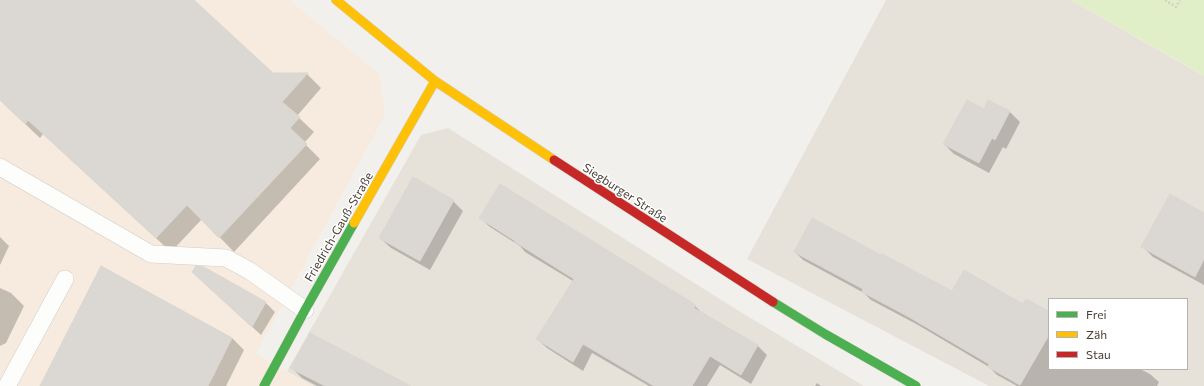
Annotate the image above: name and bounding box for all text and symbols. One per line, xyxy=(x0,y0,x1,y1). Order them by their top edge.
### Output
street label: Siegburger Straße xyxy=(580,160,670,226)
street label: Friedrich-Gauß-Straße xyxy=(302,170,376,284)
legend xyxy=(1048,298,1188,370)
text: Frei xyxy=(1086,307,1107,321)
text: Zäh xyxy=(1086,327,1107,341)
text: Stau xyxy=(1086,347,1111,361)

